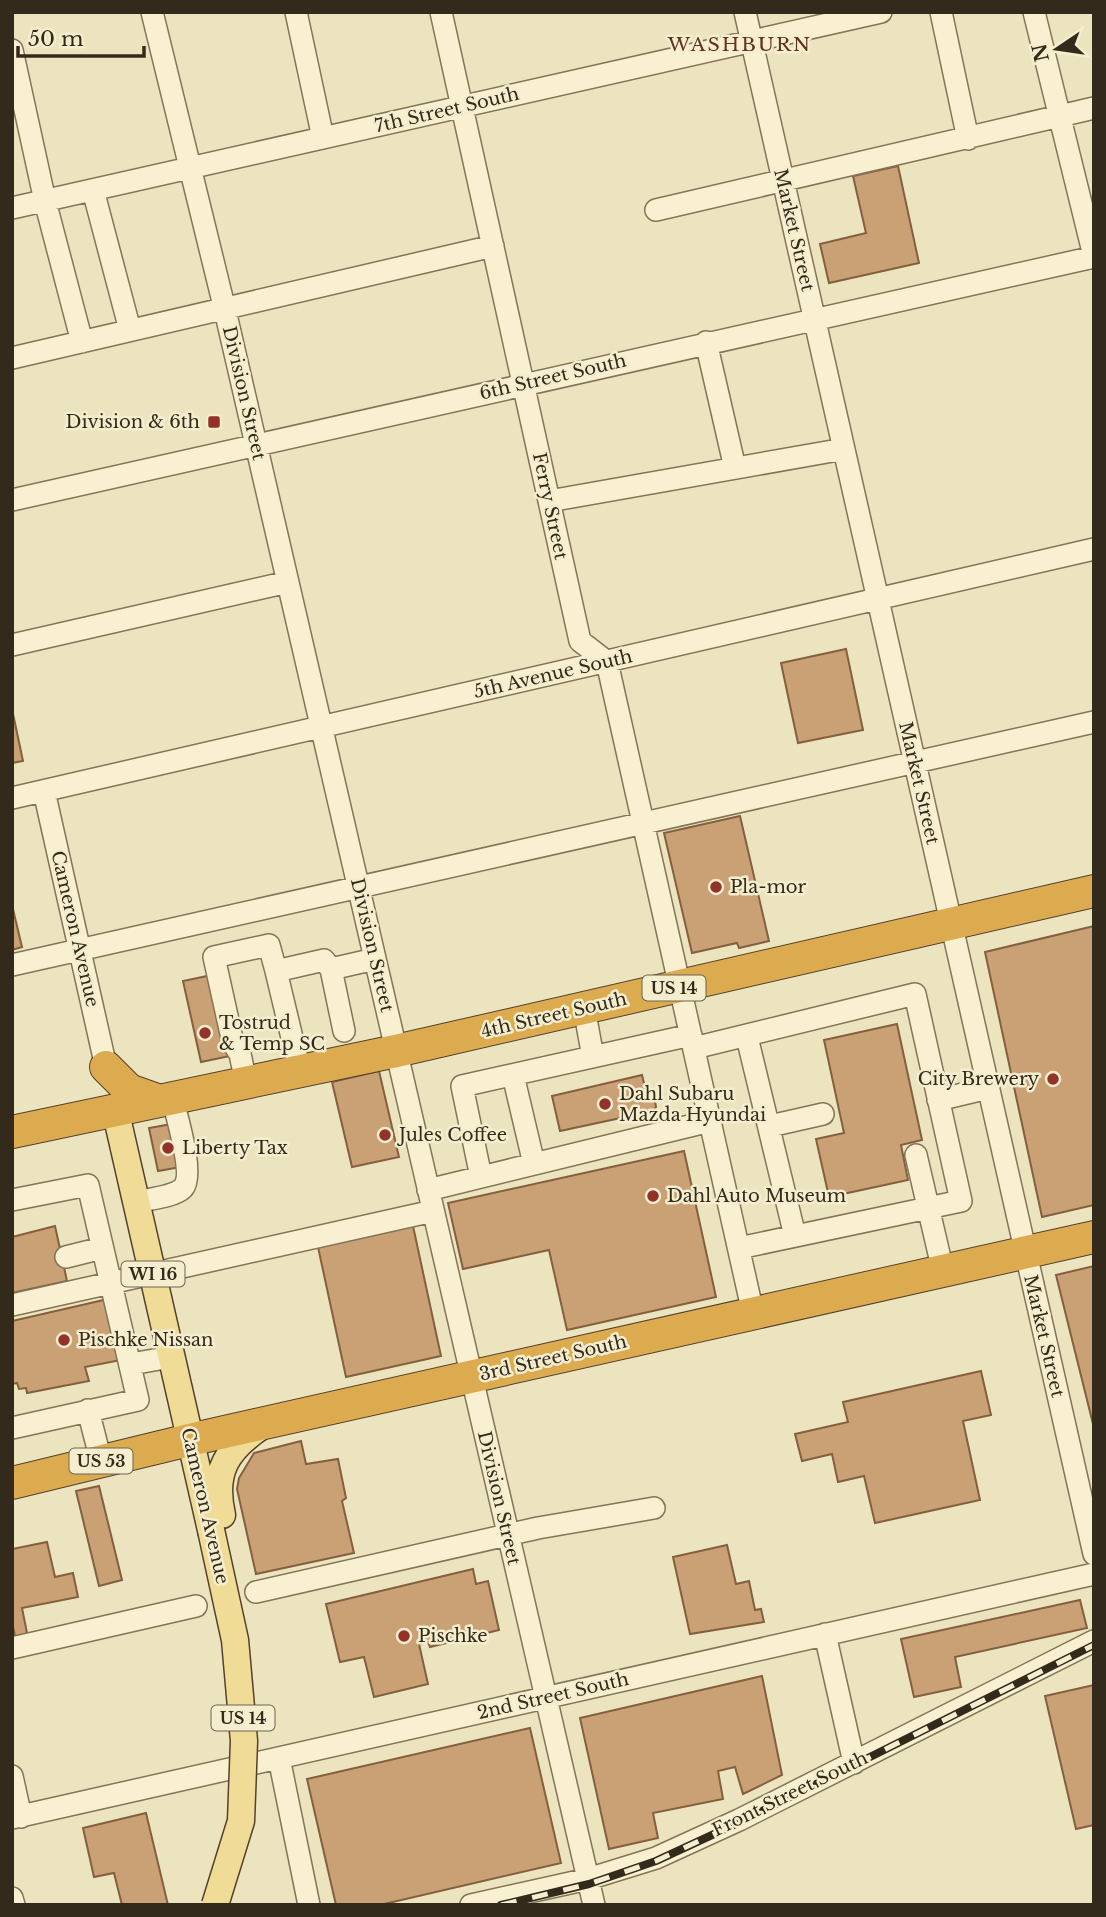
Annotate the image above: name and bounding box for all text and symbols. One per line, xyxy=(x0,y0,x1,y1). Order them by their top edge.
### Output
scale bar xyxy=(18,14,144,58)
north arrow xyxy=(1022,14,1092,84)
text: 50 m xyxy=(28,26,84,52)
district label: WASHBURN xyxy=(667,33,812,56)
text: N xyxy=(1028,41,1054,64)
street label: 7th Street South xyxy=(373,83,521,137)
street label: Market Street xyxy=(769,167,819,294)
street label: Division Street xyxy=(218,324,270,462)
street label: 6th Street South xyxy=(478,349,628,405)
place label: Division & 6th xyxy=(66,411,200,433)
marker: Division & 6th xyxy=(206,414,222,430)
street label: Ferry Street xyxy=(528,450,572,562)
street label: 5th Avenue South xyxy=(472,645,634,703)
street label: Market Street xyxy=(894,720,944,847)
street label: Cameron Avenue xyxy=(46,849,104,1009)
street label: Division Street xyxy=(346,876,398,1014)
place label: Pla-mor xyxy=(730,876,807,898)
marker: Pla-mor xyxy=(708,879,724,895)
road number: US 14 xyxy=(642,976,706,1000)
street label: 4th Street South xyxy=(479,988,629,1042)
place label: Tostrud & Temp SC xyxy=(219,1012,325,1055)
marker: Tostrud & Temp SC xyxy=(197,1025,213,1041)
place label: City Brewery xyxy=(918,1068,1039,1090)
marker: City Brewery xyxy=(1045,1071,1061,1087)
place label: Dahl Subaru Mazda Hyundai xyxy=(619,1083,766,1126)
marker: Dahl Subaru Mazda Hyundai xyxy=(597,1096,613,1112)
place label: Jules Coffee xyxy=(397,1124,507,1146)
marker: Jules Coffee xyxy=(377,1127,393,1143)
place label: Liberty Tax xyxy=(182,1137,288,1159)
marker: Liberty Tax xyxy=(160,1140,176,1156)
place label: Dahl Auto Museum xyxy=(667,1185,846,1207)
marker: Dahl Auto Museum xyxy=(645,1188,661,1204)
road number: WI 16 xyxy=(122,1262,184,1286)
street label: Market Street xyxy=(1019,1273,1069,1400)
place label: Pischke Nissan xyxy=(78,1329,214,1351)
street label: 3rd Street South xyxy=(477,1330,629,1386)
marker: Pischke Nissan xyxy=(56,1332,72,1348)
street label: Cameron Avenue xyxy=(176,1426,234,1586)
street label: Division Street xyxy=(473,1429,525,1567)
road number: US 53 xyxy=(70,1448,132,1474)
place label: Pischke xyxy=(418,1625,487,1647)
marker: Pischke xyxy=(396,1628,412,1644)
street label: 2nd Street South xyxy=(475,1668,631,1724)
road number: US 14 xyxy=(212,1706,274,1730)
street label: Front Street South xyxy=(709,1747,871,1841)

